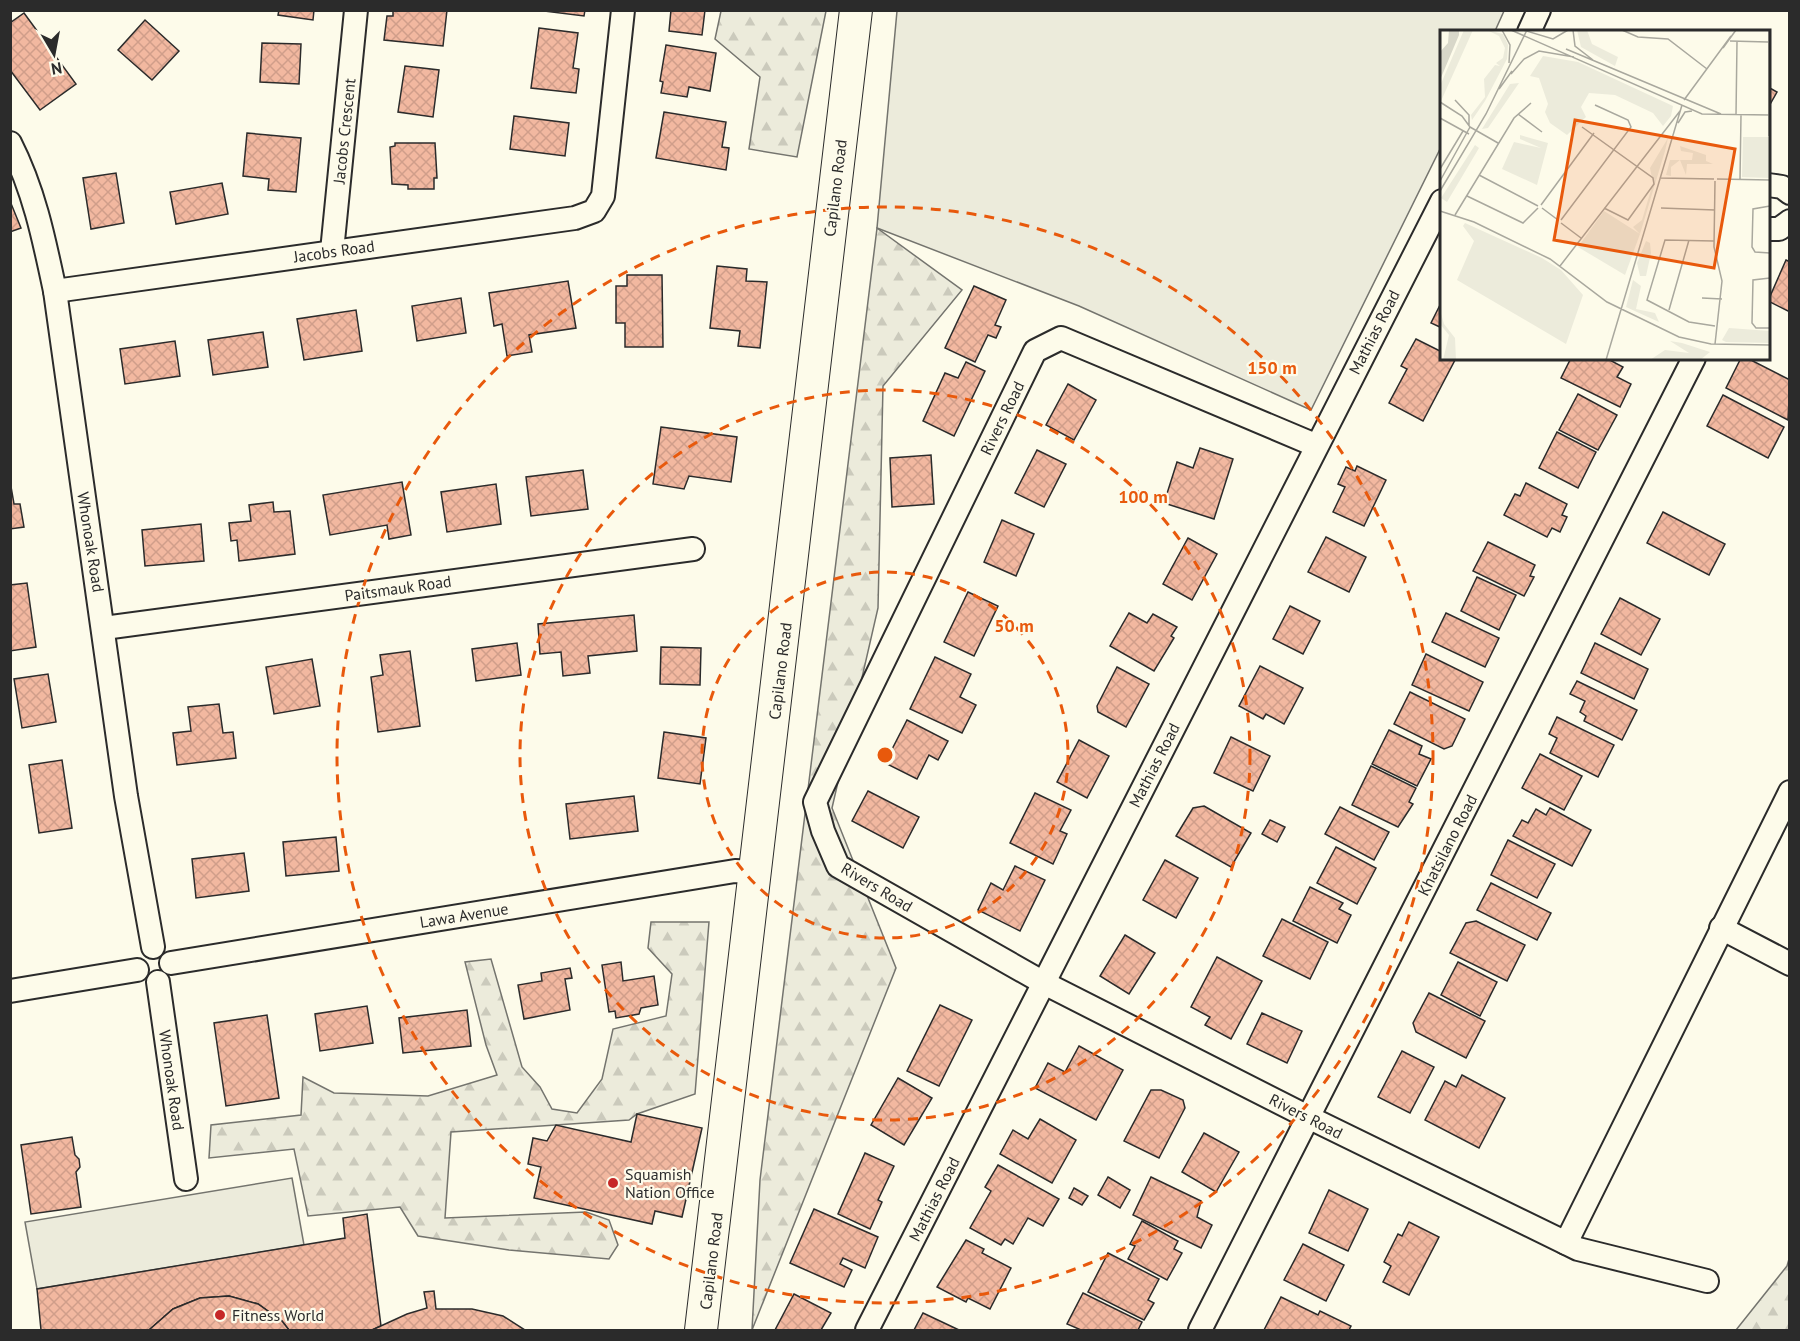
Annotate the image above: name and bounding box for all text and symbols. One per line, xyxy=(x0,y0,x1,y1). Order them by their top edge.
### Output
north arrow xyxy=(24,24,84,84)
inset map xyxy=(1440,30,1770,360)
text: N xyxy=(50,58,64,80)
street label: Jacobs Crescent xyxy=(328,77,360,186)
street label: Capilano Road xyxy=(819,138,851,238)
street label: Jacobs Road xyxy=(291,235,376,267)
street label: Mathias Road xyxy=(1344,287,1404,377)
text: 150 m xyxy=(1247,356,1297,379)
street label: Rivers Road xyxy=(976,378,1028,458)
text: 100 m xyxy=(1118,485,1168,508)
street label: Whonoak Road xyxy=(73,490,109,594)
street label: Paitsmauk Road xyxy=(343,571,453,605)
text: 50 m xyxy=(994,614,1034,637)
street label: Capilano Road xyxy=(764,621,796,721)
street label: Mathias Road xyxy=(1124,720,1184,810)
centre of rings xyxy=(875,745,895,765)
street label: Khatsilano Road xyxy=(1413,791,1481,899)
street label: Rivers Road xyxy=(838,858,916,916)
street label: Lawa Avenue xyxy=(418,898,510,932)
street label: Whonoak Road xyxy=(155,1029,189,1131)
street label: Rivers Road xyxy=(1266,1089,1346,1143)
street label: Mathias Road xyxy=(904,1154,964,1244)
place label: Squamish Nation Office xyxy=(625,1164,715,1202)
marker: Squamish Nation Office xyxy=(606,1176,620,1190)
street label: Capilano Road xyxy=(695,1211,727,1311)
place label: Fitness World xyxy=(232,1305,324,1325)
marker: Fitness World xyxy=(213,1308,227,1322)

